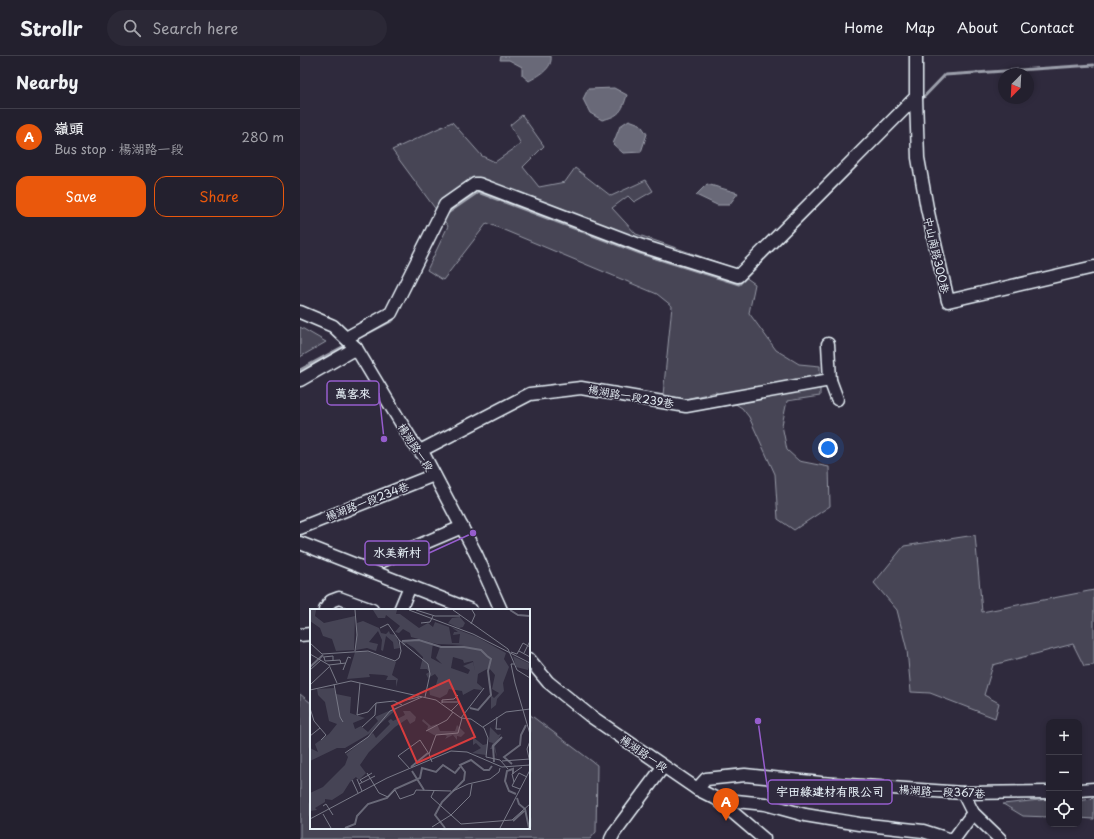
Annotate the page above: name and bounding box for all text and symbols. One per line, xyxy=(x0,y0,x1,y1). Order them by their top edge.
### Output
search box xyxy=(107,10,387,46)
text: Strollr xyxy=(20,14,83,42)
text: Search here xyxy=(153,16,238,39)
icon: search xyxy=(121,17,143,39)
text: Home xyxy=(844,17,883,38)
text: Map xyxy=(905,17,935,38)
text: About xyxy=(957,17,998,38)
text: Contact xyxy=(1020,17,1074,38)
north arrow xyxy=(998,68,1034,104)
text: Nearby xyxy=(16,69,78,95)
text: 嶺頭 xyxy=(54,116,84,139)
text: A xyxy=(24,127,34,146)
text: 280 m xyxy=(242,127,284,146)
text: Bus stop · 楊湖路一段 xyxy=(54,139,184,158)
button: Save xyxy=(16,176,146,217)
button: Share xyxy=(154,176,284,217)
street label: 中山南路300巷 xyxy=(920,215,954,295)
street label: 楊湖路一段239巷 xyxy=(587,380,675,412)
callout: 萬客來 xyxy=(327,381,379,405)
text: 萬客來 xyxy=(335,384,371,402)
street label: 楊湖路一段 xyxy=(394,419,438,475)
your location xyxy=(818,438,838,458)
street label: 楊湖路一段234巷 xyxy=(323,477,411,525)
callout: 水美新村 xyxy=(365,541,429,565)
text: 水美新村 xyxy=(373,543,421,561)
inset map xyxy=(310,609,530,829)
map controls xyxy=(1046,719,1082,827)
button: + xyxy=(1046,719,1082,755)
street label: 楊湖路一段 xyxy=(617,730,671,776)
button: − xyxy=(1046,755,1082,791)
callout: 宇田綠建材有限公司 xyxy=(768,780,892,804)
street label: 楊湖路一段367巷 xyxy=(898,780,986,802)
text: 宇田綠建材有限公司 xyxy=(776,782,884,800)
pin: A xyxy=(713,788,739,821)
button: locate xyxy=(1046,791,1082,827)

